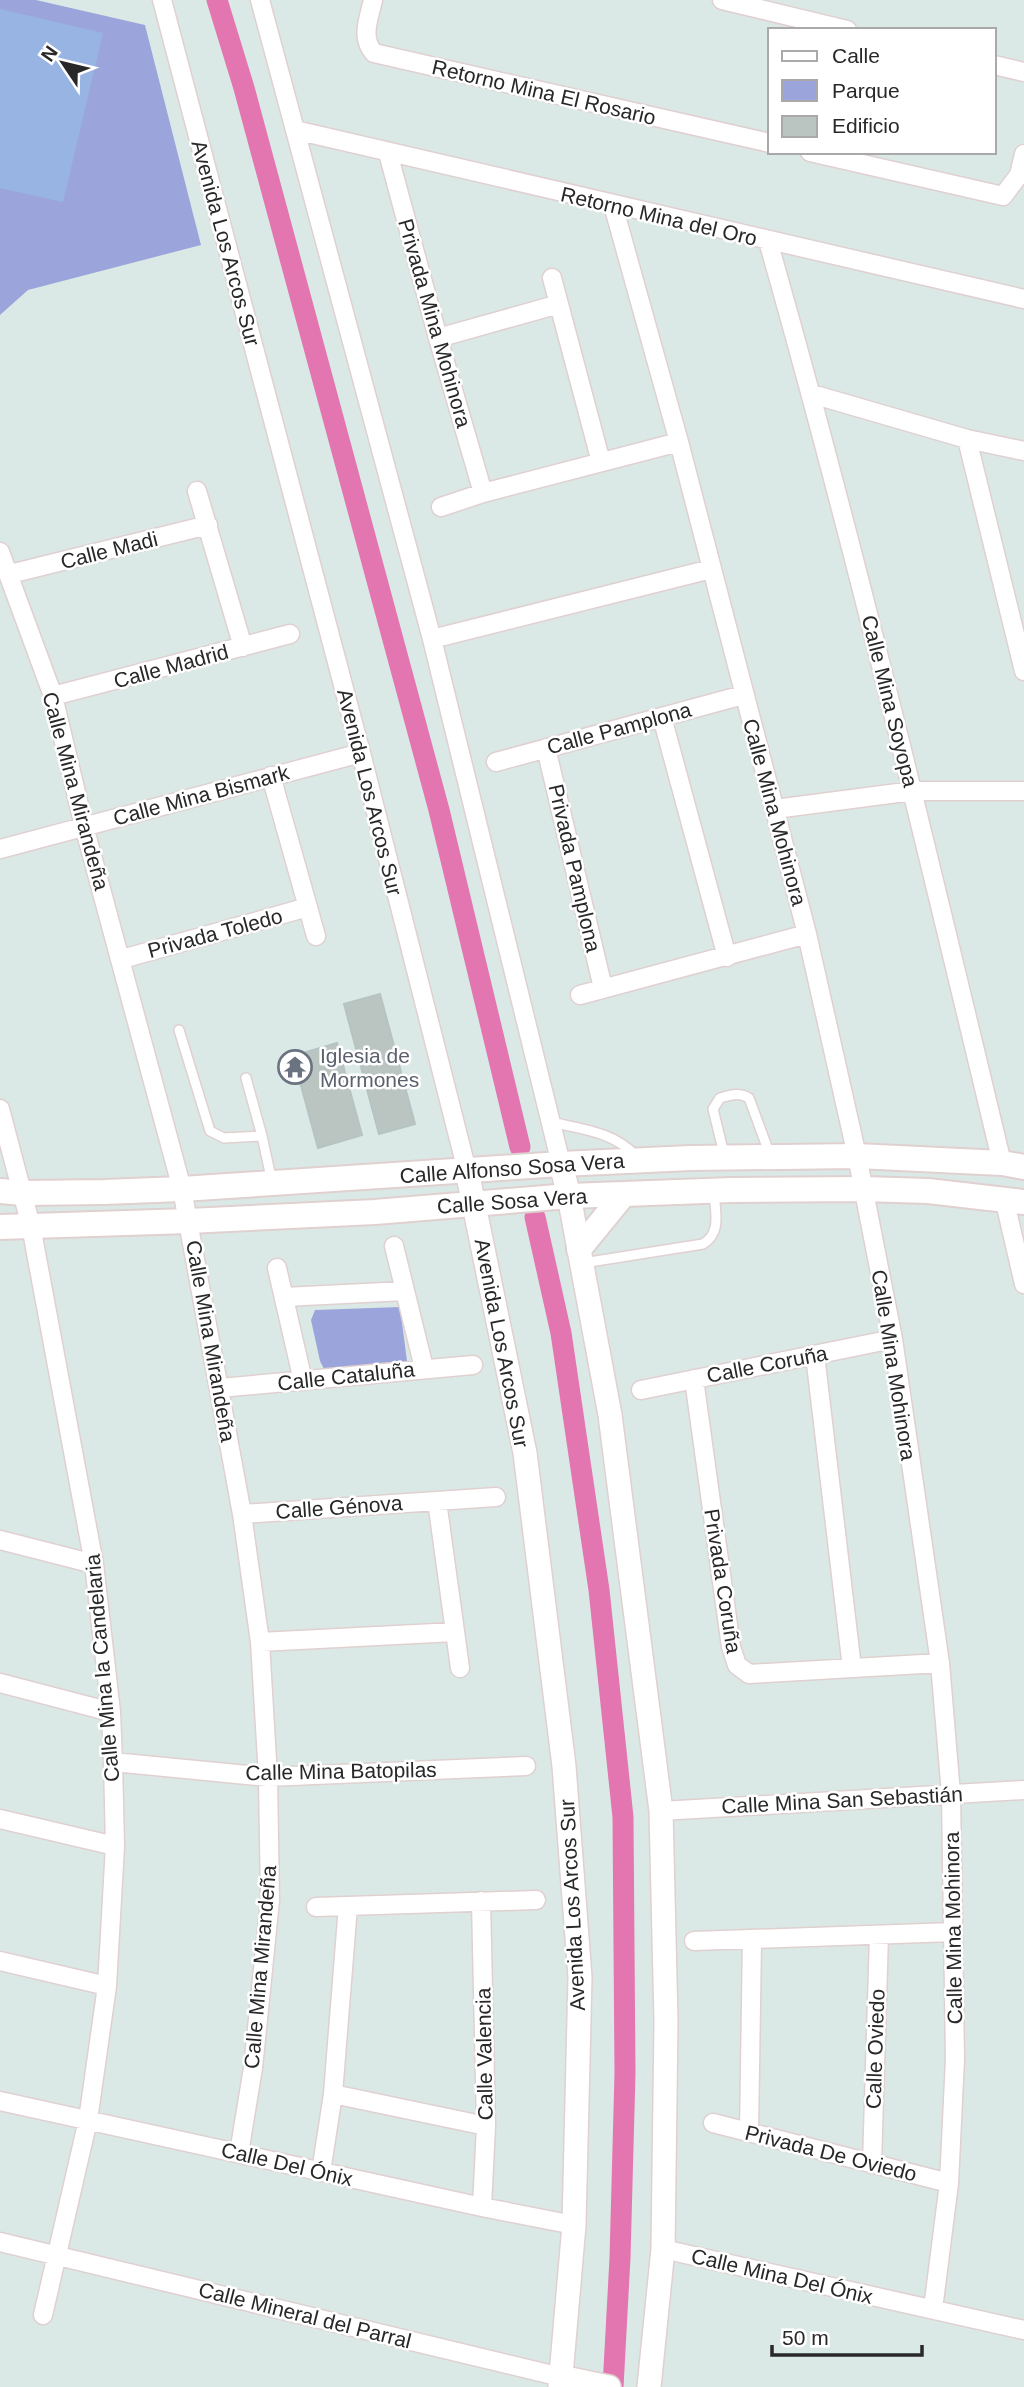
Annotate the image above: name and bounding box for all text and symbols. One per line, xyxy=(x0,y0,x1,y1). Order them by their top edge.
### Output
north arrow xyxy=(28,28,98,98)
legend xyxy=(768,28,996,154)
text: N xyxy=(37,42,62,65)
text: Calle xyxy=(832,44,880,67)
street label: Retorno Mina El Rosario xyxy=(430,55,658,129)
text: Parque xyxy=(832,79,900,102)
text: Edificio xyxy=(832,114,900,137)
street label: Avenida Los Arcos Sur xyxy=(187,138,265,348)
street label: Retorno Mina del Oro xyxy=(559,182,759,250)
street label: Privada Mina Mohinora xyxy=(394,216,476,430)
street label: Calle Madi xyxy=(58,527,160,573)
street label: Calle Mina Soyopa xyxy=(858,613,923,790)
street label: Calle Madrid xyxy=(111,640,231,692)
street label: Avenida Los Arcos Sur xyxy=(333,686,407,898)
street label: Calle Mina Mirandeña xyxy=(38,689,114,893)
street label: Calle Pamplona xyxy=(544,698,694,758)
street label: Calle Mina Mohinora xyxy=(739,716,811,908)
street label: Calle Mina Bismark xyxy=(111,760,292,830)
street label: Privada Pamplona xyxy=(544,782,606,954)
street label: Privada Toledo xyxy=(145,904,285,962)
place label: Iglesia de Mormones xyxy=(320,1044,419,1091)
temple icon: Iglesia de Mormones xyxy=(276,1048,314,1086)
street label: Calle Alfonso Sosa Vera xyxy=(399,1149,626,1187)
street label: Calle Sosa Vera xyxy=(436,1184,588,1218)
street label: Avenida Los Arcos Sur xyxy=(470,1237,534,1449)
street label: Calle Mina Mirandeña xyxy=(182,1238,240,1444)
street label: Calle Mina Mohinora xyxy=(868,1268,920,1462)
street label: Calle Coruña xyxy=(705,1341,830,1387)
street label: Calle Cataluña xyxy=(276,1357,416,1395)
street label: Calle Génova xyxy=(275,1491,404,1523)
street label: Privada Coruña xyxy=(700,1507,746,1655)
street label: Calle Mina la Candelaria xyxy=(81,1553,123,1783)
street label: Calle Mina Batopilas xyxy=(245,1758,437,1784)
street label: Calle Mina San Sebastián xyxy=(721,1782,963,1818)
street label: Avenida Los Arcos Sur xyxy=(555,1799,589,2011)
street label: Calle Mina Mohinora xyxy=(940,1831,966,2024)
street label: Calle Mina Mirandeña xyxy=(240,1864,280,2070)
street label: Calle Valencia xyxy=(471,1987,497,2121)
street label: Calle Oviedo xyxy=(861,1989,889,2109)
street label: Privada De Oviedo xyxy=(743,2121,919,2185)
street label: Calle Del Ónix xyxy=(219,2138,355,2190)
street label: Calle Mina Del Ónix xyxy=(689,2244,875,2308)
street label: Calle Mineral del Parral xyxy=(196,2277,414,2353)
scale bar xyxy=(772,2314,922,2358)
text: 50 m xyxy=(782,2326,829,2349)

